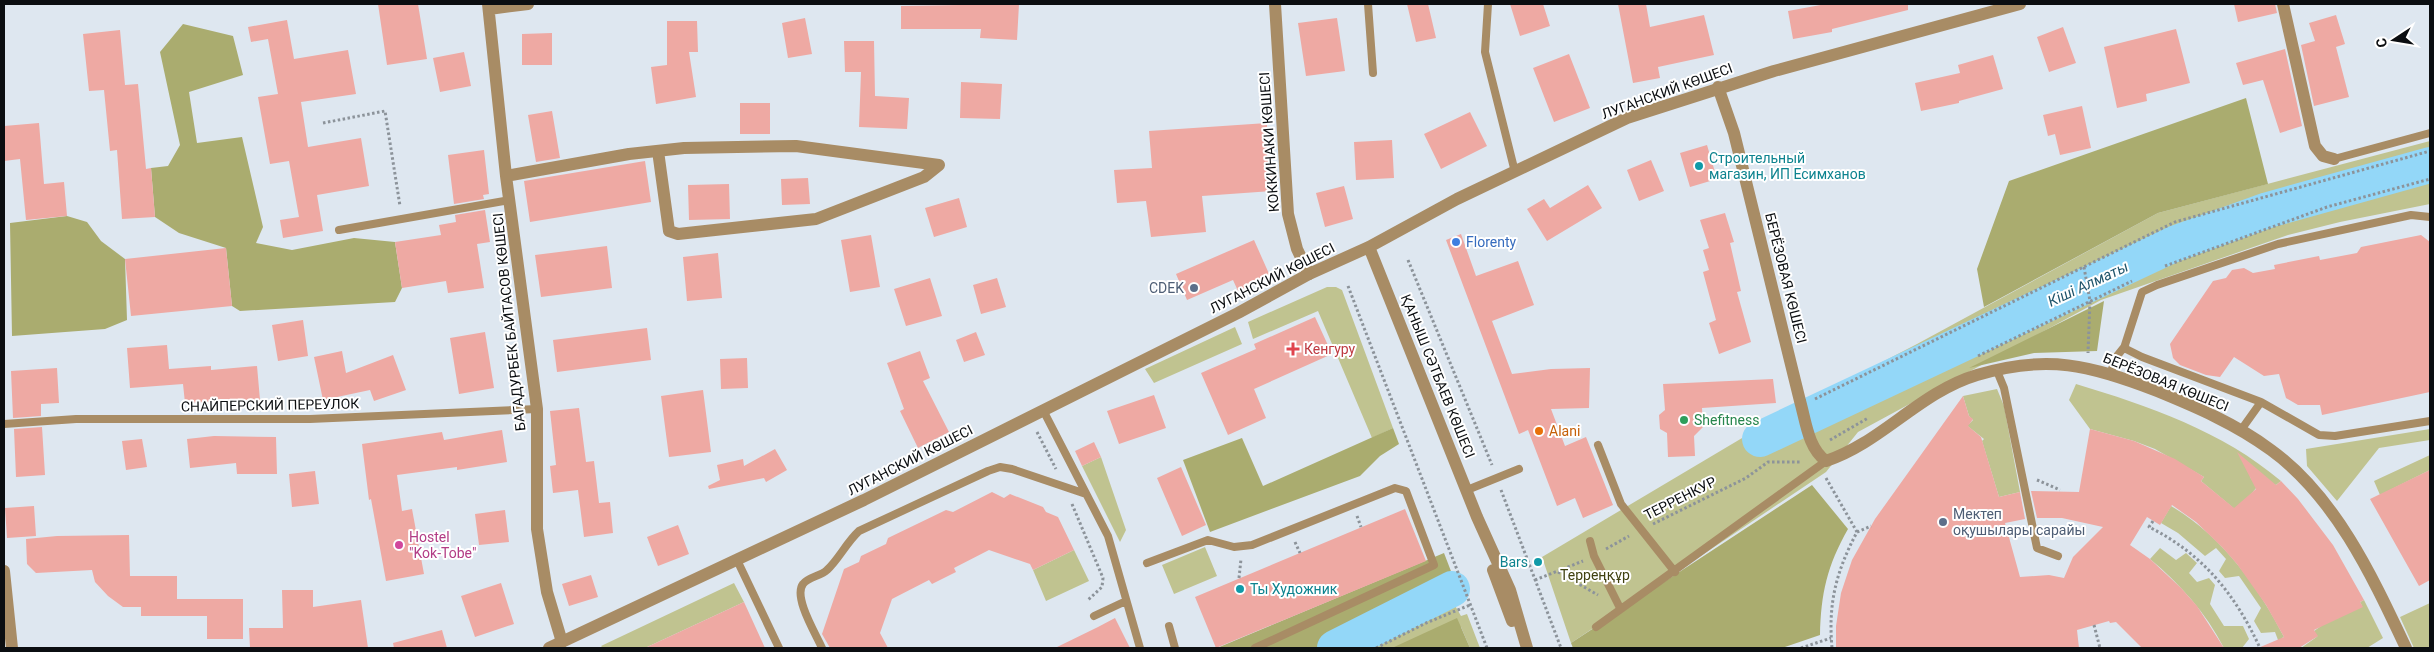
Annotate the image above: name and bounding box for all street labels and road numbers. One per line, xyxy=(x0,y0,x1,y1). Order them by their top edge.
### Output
street label: ЛУГАНСКИЙ КӨШЕСІ xyxy=(1599,60,1735,122)
street label: КОККИНАКИ КӨШЕСІ xyxy=(1256,71,1282,213)
street label: БЕРЁЗОВАЯ КӨШЕСІ xyxy=(1762,211,1810,345)
street label: БАГАДУРБЕК БАЙТАСОВ КӨШЕСІ xyxy=(490,212,528,432)
street label: ЛУГАНСКИЙ КӨШЕСІ xyxy=(1207,239,1337,317)
street label: ҚАНЫШ СӘТБАЕВ КӨШЕСІ xyxy=(1398,292,1478,460)
street label: БЕРЁЗОВАЯ КӨШЕСІ xyxy=(2101,349,2231,415)
street label: СНАЙПЕРСКИЙ ПЕРЕУЛОК xyxy=(181,395,359,415)
street label: ЛУГАНСКИЙ КӨШЕСІ xyxy=(845,421,975,499)
street label: ТЕРРЕНКУР xyxy=(1641,473,1719,523)

